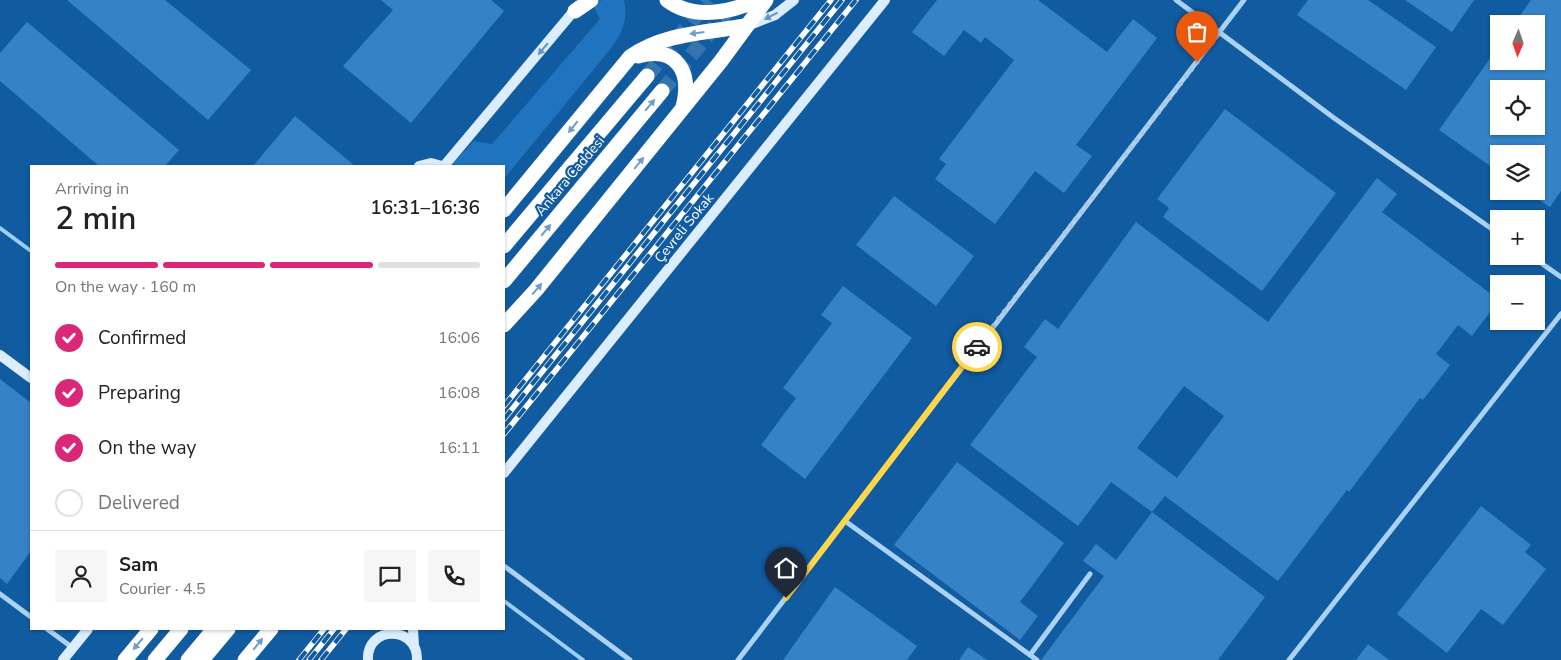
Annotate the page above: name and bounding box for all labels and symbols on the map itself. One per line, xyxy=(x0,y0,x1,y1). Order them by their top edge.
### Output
pin xyxy=(1176,11,1218,62)
one-way arrow xyxy=(764,12,778,20)
north arrow xyxy=(1490,15,1545,70)
one-way arrow xyxy=(689,29,705,37)
one-way arrow xyxy=(538,42,549,55)
one-way arrow xyxy=(645,99,656,112)
one-way arrow xyxy=(567,120,578,133)
street label: Ankara Caddesi xyxy=(531,132,609,220)
one-way arrow xyxy=(633,157,644,170)
street label: Çevreli Sokak xyxy=(650,188,719,267)
one-way arrow xyxy=(541,224,552,237)
one-way arrow xyxy=(531,284,543,296)
courier xyxy=(952,322,1002,372)
pin xyxy=(765,547,807,598)
one-way arrow xyxy=(132,638,144,650)
one-way arrow xyxy=(252,638,263,651)

